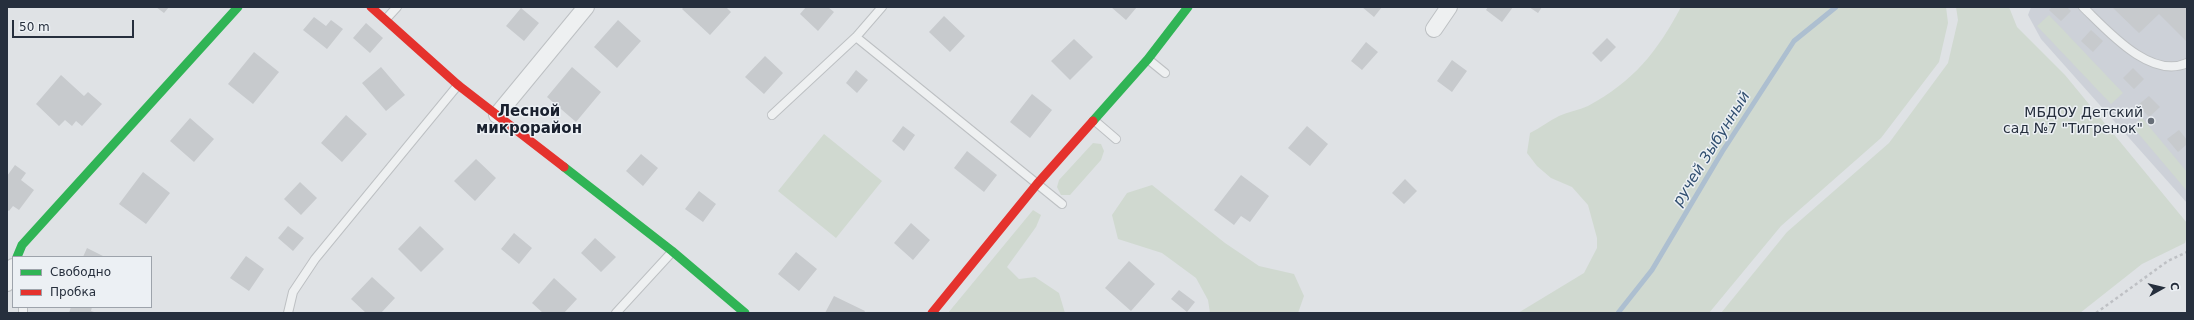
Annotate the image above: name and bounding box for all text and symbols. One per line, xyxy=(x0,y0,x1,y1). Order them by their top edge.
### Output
scale bar xyxy=(14,12,136,38)
text: 50 m xyxy=(19,20,50,34)
water label: ручей Зыбунный xyxy=(1669,88,1755,210)
district label: Лесной микрорайон xyxy=(476,103,582,138)
place label: МБДОУ Детский сад №7 "Тигренок" xyxy=(2003,105,2143,138)
marker: МБДОУ Детский сад №7 "Тигренок" xyxy=(2146,116,2156,126)
legend xyxy=(12,256,152,308)
text: Свободно xyxy=(50,265,111,279)
north arrow xyxy=(2142,268,2182,308)
text: С xyxy=(2167,281,2181,291)
text: Пробка xyxy=(50,285,96,299)

